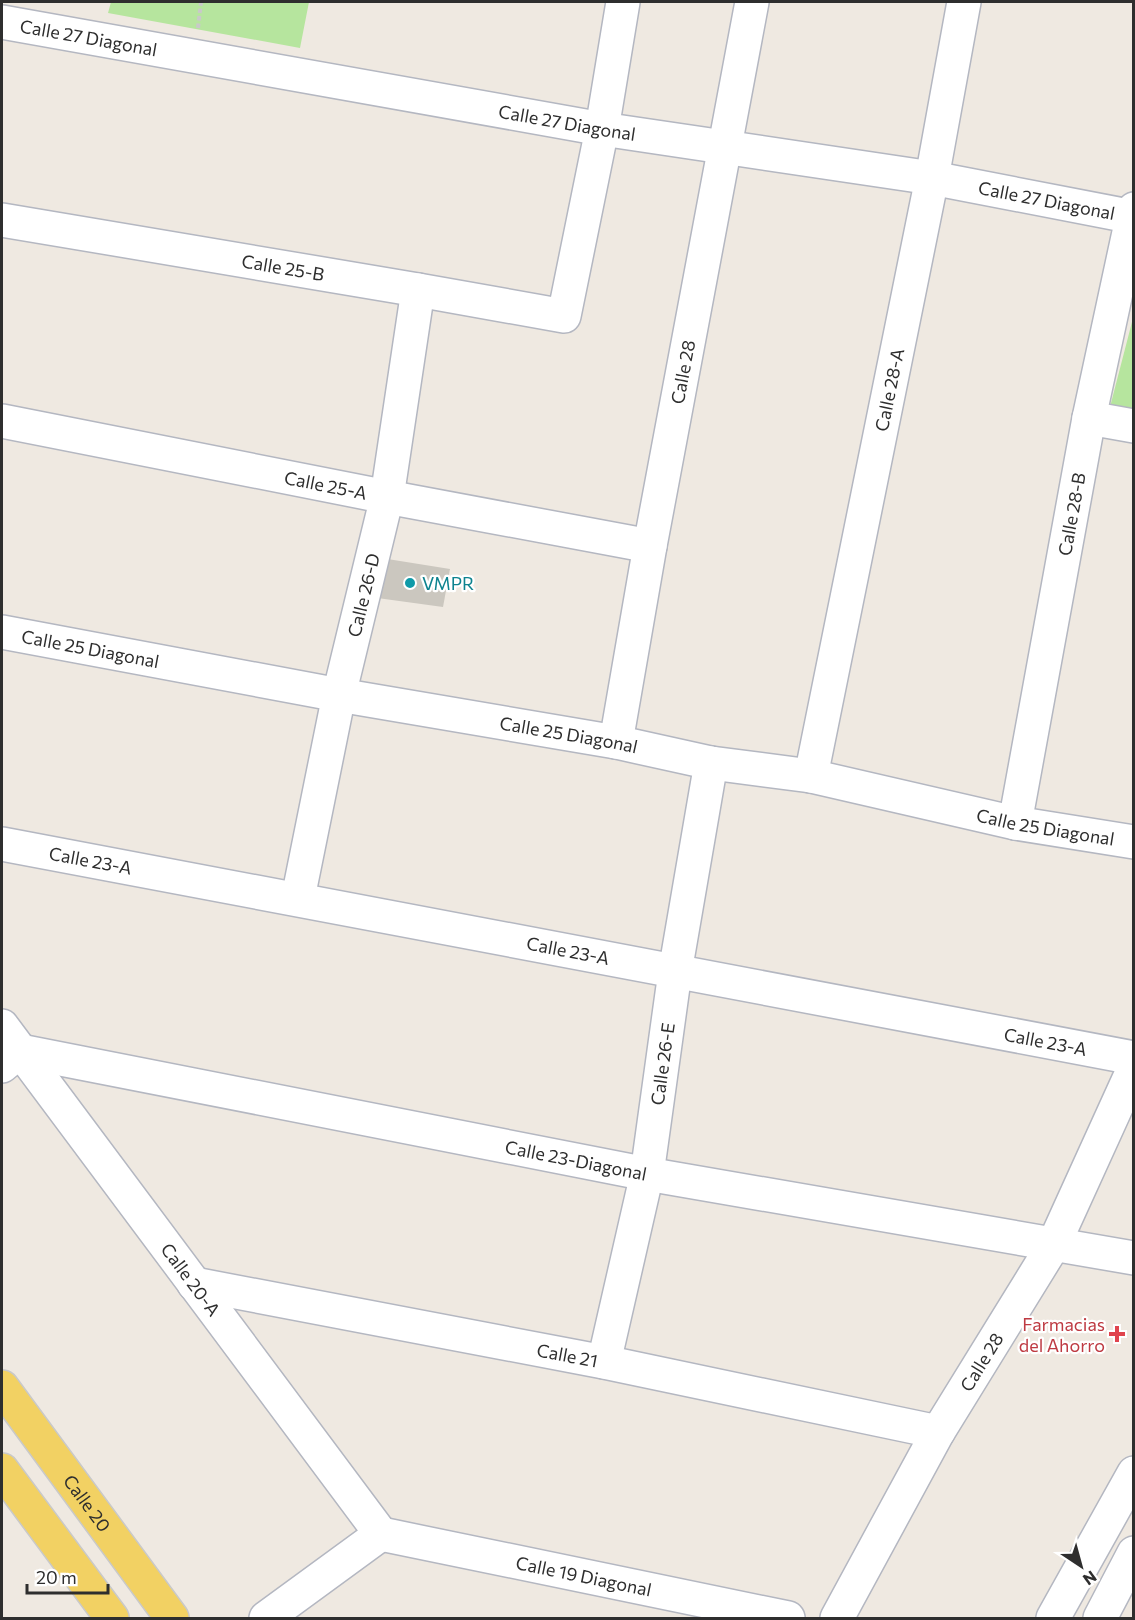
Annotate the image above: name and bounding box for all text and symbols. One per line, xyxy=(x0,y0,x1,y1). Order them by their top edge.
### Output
street label: Calle 27 Diagonal xyxy=(18,14,159,60)
street label: Calle 27 Diagonal xyxy=(497,100,637,145)
street label: Calle 27 Diagonal xyxy=(977,176,1117,224)
street label: Calle 25-B xyxy=(240,250,326,285)
street label: Calle 28 xyxy=(666,338,699,406)
street label: Calle 28-A xyxy=(870,346,908,433)
street label: Calle 25-A xyxy=(282,466,369,504)
street label: Calle 28-B xyxy=(1053,471,1090,557)
street label: Calle 26-D xyxy=(342,551,384,639)
place label: VMPR xyxy=(422,572,474,594)
marker: VMPR xyxy=(403,576,417,590)
street label: Calle 25 Diagonal xyxy=(20,625,161,672)
street label: Calle 25 Diagonal xyxy=(498,711,640,757)
street label: Calle 25 Diagonal xyxy=(974,804,1116,850)
street label: Calle 23-A xyxy=(47,842,134,879)
street label: Calle 23-A xyxy=(525,932,611,969)
street label: Calle 26-E xyxy=(646,1021,679,1107)
street label: Calle 23-A xyxy=(1002,1023,1089,1060)
street label: Calle 23-Diagonal xyxy=(503,1135,649,1185)
street label: Calle 20-A xyxy=(157,1239,225,1320)
place label: Farmacias del Ahorro xyxy=(1019,1313,1105,1356)
marker: Farmacias del Ahorro xyxy=(1110,1327,1124,1341)
street label: Calle 28 xyxy=(955,1329,1008,1395)
street label: Calle 21 xyxy=(535,1338,600,1372)
street label: Calle 20 xyxy=(59,1470,116,1536)
north arrow xyxy=(1051,1536,1111,1596)
street label: Calle 19 Diagonal xyxy=(514,1551,654,1601)
scale bar xyxy=(27,1557,108,1595)
text: 20 m xyxy=(36,1566,77,1588)
text: N xyxy=(1080,1567,1101,1590)

